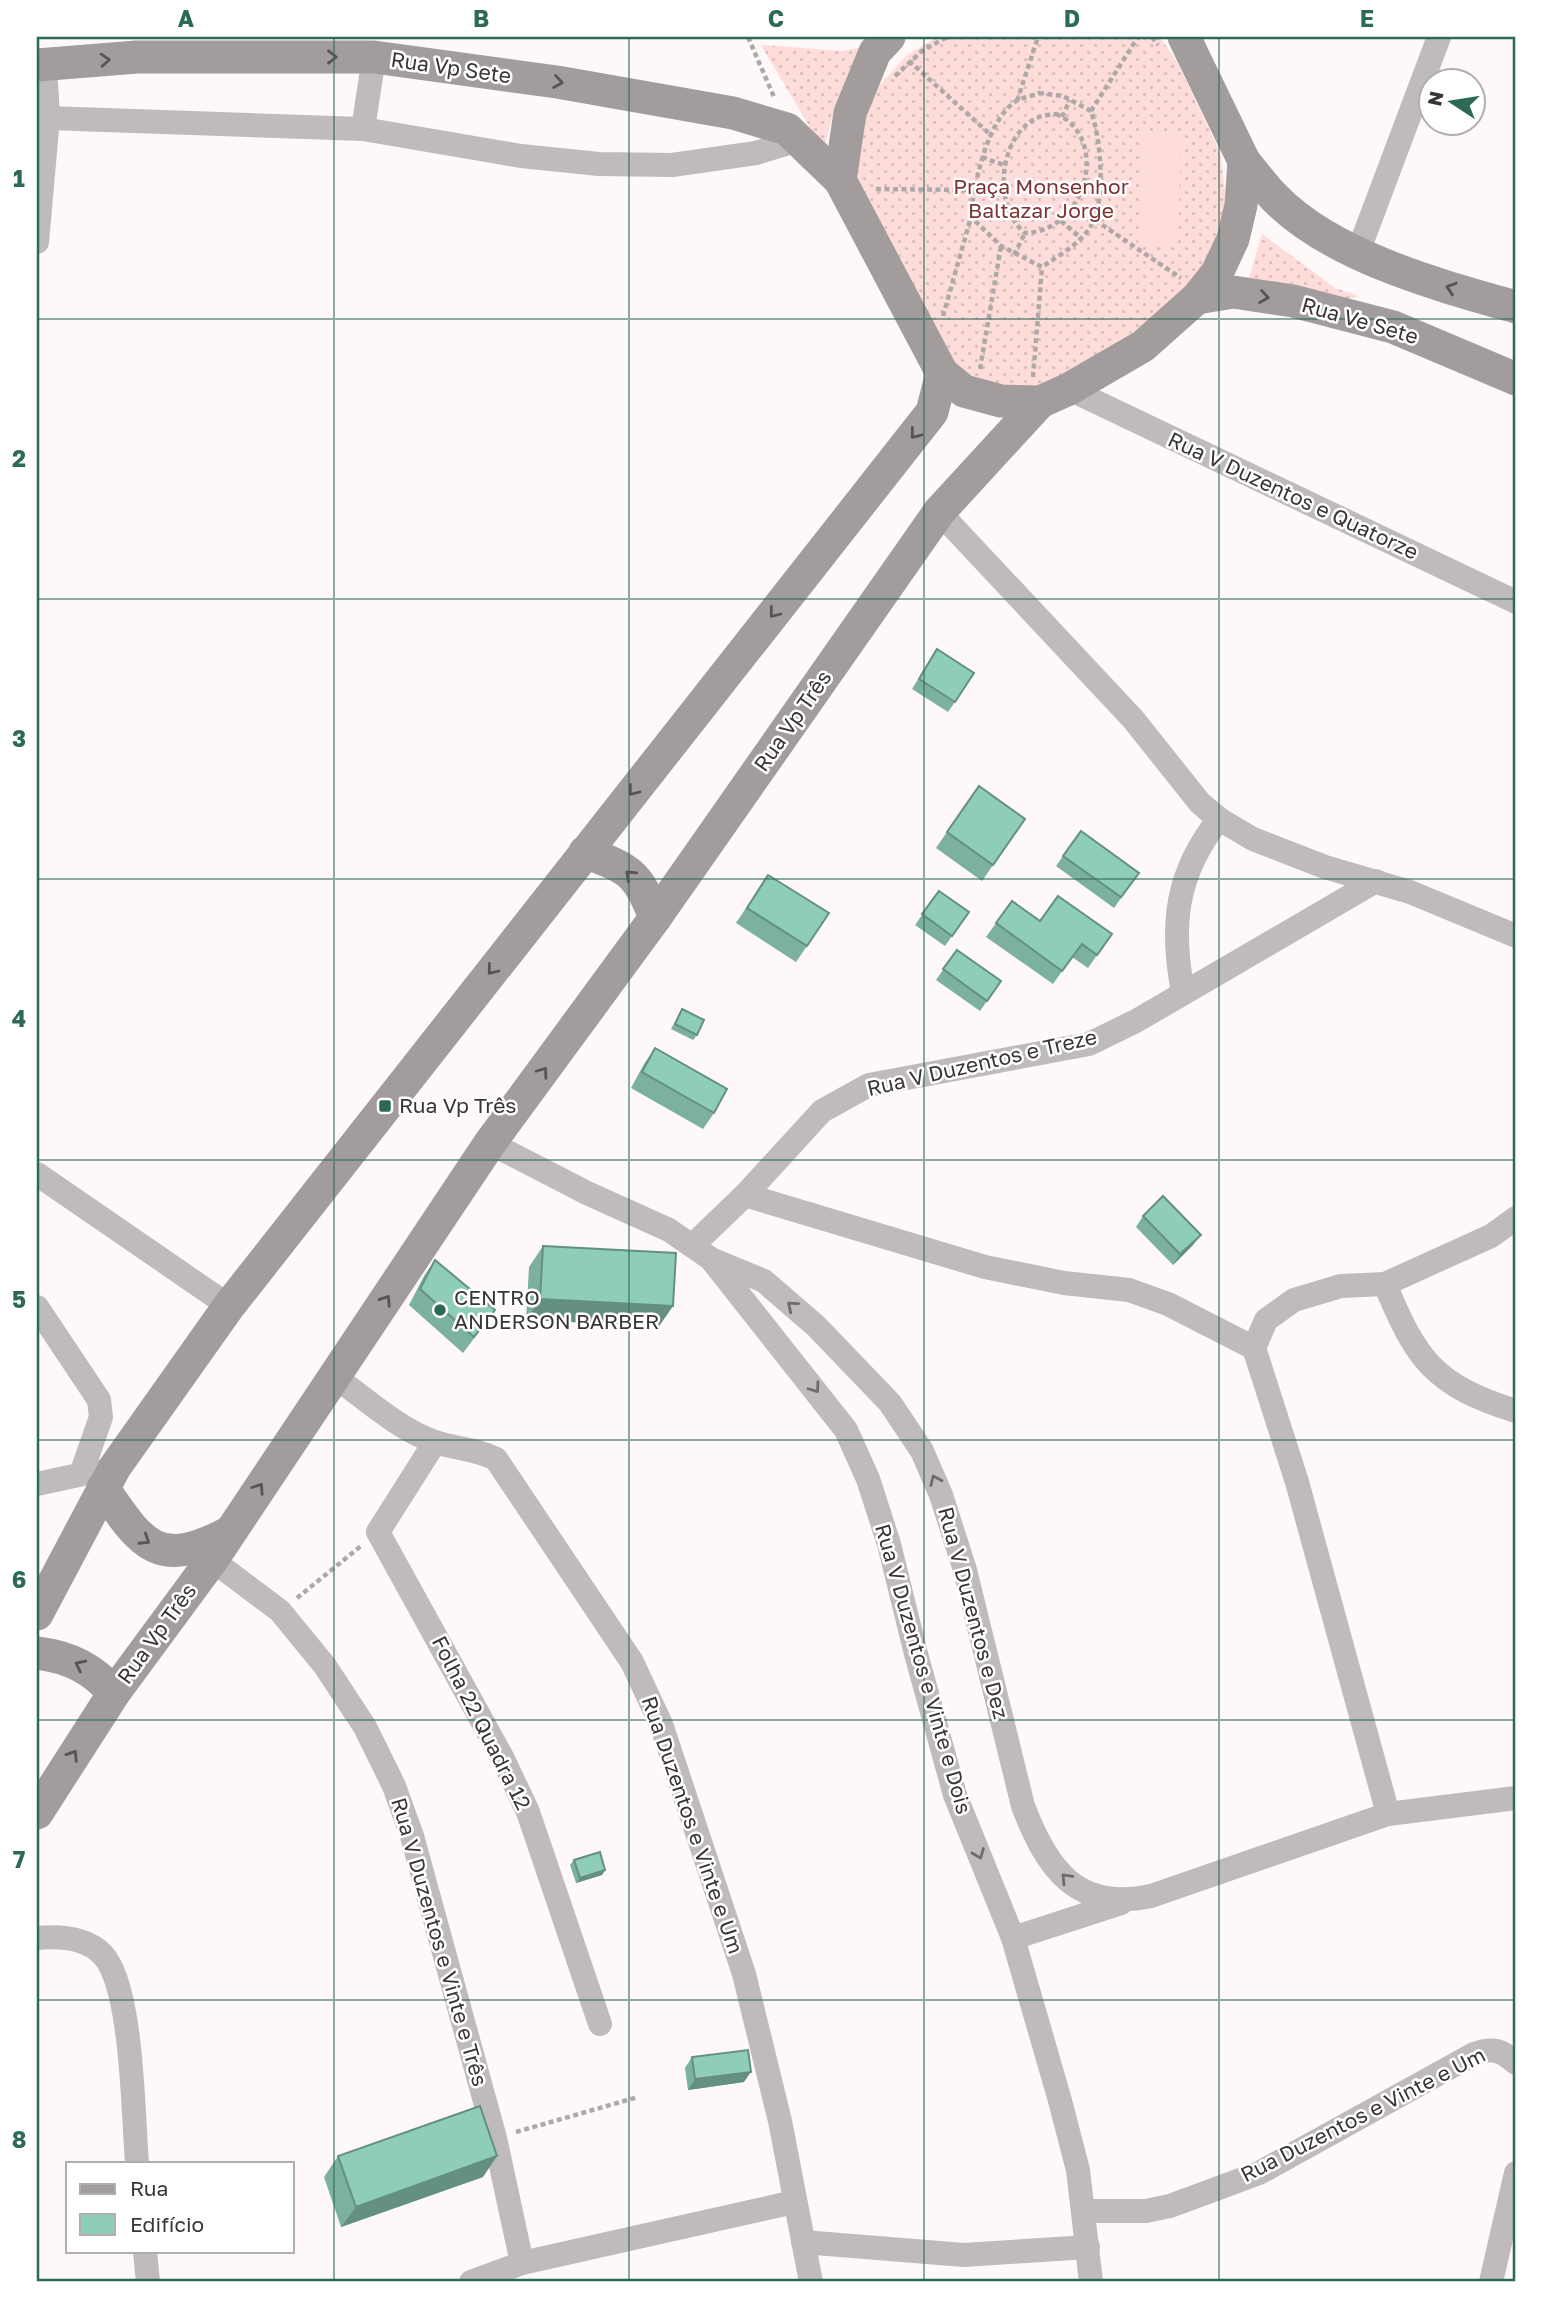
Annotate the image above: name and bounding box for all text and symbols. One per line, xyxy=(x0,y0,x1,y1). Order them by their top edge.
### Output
text: A xyxy=(178,4,195,32)
text: B xyxy=(473,4,489,32)
text: C xyxy=(768,4,784,32)
text: D xyxy=(1064,4,1080,32)
text: E xyxy=(1360,4,1374,32)
street label: Rua Vp Sete xyxy=(389,46,513,88)
one-way arrow xyxy=(327,49,338,65)
one-way arrow xyxy=(100,53,111,68)
north arrow xyxy=(1416,66,1486,136)
one-way arrow xyxy=(552,74,564,89)
text: N xyxy=(1422,89,1448,108)
text: 1 xyxy=(13,164,25,192)
park label: Praça Monsenhor Baltazar Jorge xyxy=(953,173,1129,223)
one-way arrow xyxy=(1445,282,1457,296)
one-way arrow xyxy=(1258,289,1270,304)
street label: Rua Ve Sete xyxy=(1299,291,1422,349)
street label: Rua V Duzentos e Quatorze xyxy=(1164,426,1423,565)
one-way arrow xyxy=(910,427,923,439)
text: 2 xyxy=(12,444,26,472)
one-way arrow xyxy=(769,605,782,617)
street label: Rua Vp Três xyxy=(748,665,837,776)
text: 3 xyxy=(12,724,26,752)
one-way arrow xyxy=(628,784,641,796)
one-way arrow xyxy=(625,871,638,883)
one-way arrow xyxy=(488,962,500,975)
text: 4 xyxy=(12,1004,26,1032)
street label: Rua V Duzentos e Treze xyxy=(864,1023,1099,1101)
one-way arrow xyxy=(534,1067,547,1079)
place label: Rua Vp Três xyxy=(399,1092,517,1118)
marker: Rua Vp Três xyxy=(377,1098,393,1114)
place label: CENTRO ANDERSON BARBER xyxy=(454,1284,659,1334)
text: 5 xyxy=(12,1285,26,1313)
one-way arrow xyxy=(378,1294,391,1307)
marker: CENTRO ANDERSON BARBER xyxy=(432,1302,448,1318)
one-way arrow xyxy=(787,1302,800,1314)
one-way arrow xyxy=(807,1380,819,1393)
one-way arrow xyxy=(929,1475,943,1487)
one-way arrow xyxy=(251,1483,263,1496)
street label: Rua V Duzentos e Dez xyxy=(933,1504,1015,1722)
street label: Rua V Duzentos e Vinte e Dois xyxy=(870,1521,978,1817)
one-way arrow xyxy=(137,1531,150,1544)
text: 6 xyxy=(12,1565,26,1593)
street label: Rua Vp Três xyxy=(111,1578,201,1689)
street label: Folha 22 Quadra 12 xyxy=(427,1631,537,1814)
one-way arrow xyxy=(75,1660,87,1674)
street label: Rua Duzentos e Vinte e Um xyxy=(637,1692,749,1957)
one-way arrow xyxy=(65,1750,78,1763)
street label: Rua V Duzentos e Vinte e Três xyxy=(386,1794,494,2089)
text: 7 xyxy=(13,1845,25,1873)
one-way arrow xyxy=(970,1847,984,1859)
one-way arrow xyxy=(1062,1874,1074,1887)
street label: Rua Duzentos e Vinte e Um xyxy=(1236,2041,1489,2187)
text: 8 xyxy=(12,2125,26,2153)
legend xyxy=(66,2162,294,2252)
text: Rua xyxy=(130,2175,168,2201)
text: Edifício xyxy=(130,2211,204,2237)

